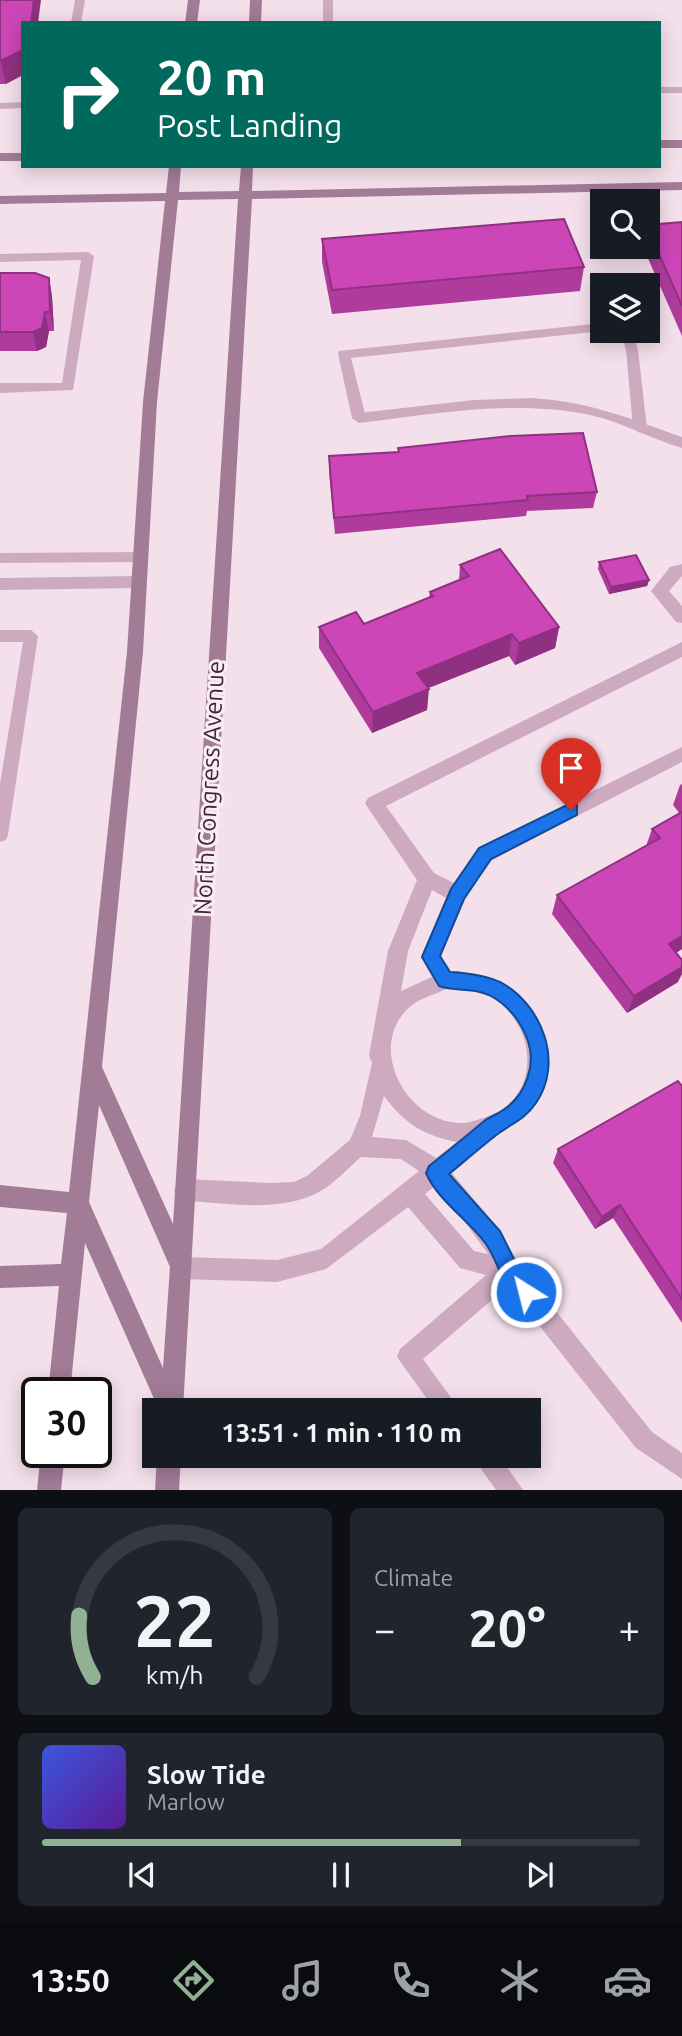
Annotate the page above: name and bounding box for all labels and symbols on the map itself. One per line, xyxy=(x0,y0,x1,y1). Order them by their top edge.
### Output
street label: North Congress Avenue xyxy=(189,660,229,916)
pin xyxy=(541,738,601,810)
position arrow xyxy=(489,1255,563,1329)
speed limit sign: 30 xyxy=(21,1377,112,1468)

